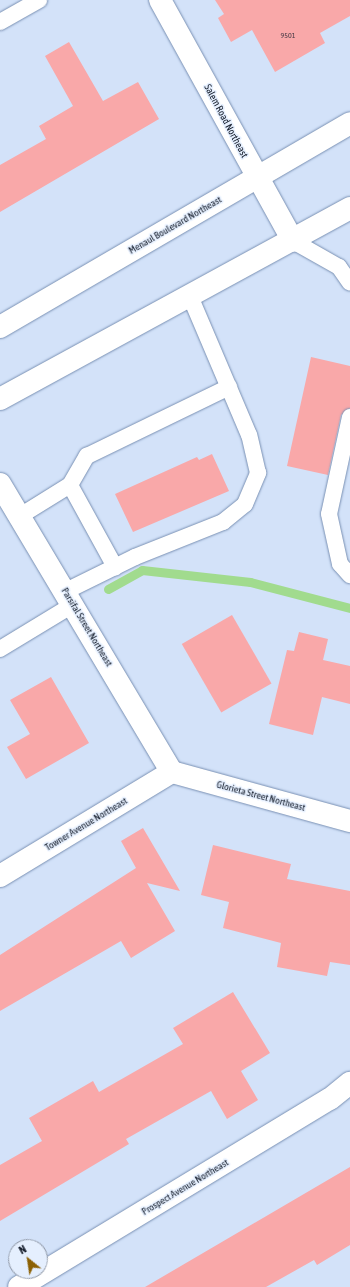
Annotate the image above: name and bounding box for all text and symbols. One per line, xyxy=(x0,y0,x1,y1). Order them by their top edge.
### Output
house number: 9501 xyxy=(280,31,296,41)
street label: Salem Road Northeast xyxy=(202,82,250,160)
street label: Menaul Boulevard Northeast xyxy=(126,193,224,257)
street label: Parsifal Street Northeast xyxy=(59,585,115,669)
street label: Glorieta Street Northeast xyxy=(215,778,307,814)
street label: Towner Avenue Northeast xyxy=(43,795,129,853)
street label: Prospect Avenue Northeast xyxy=(139,1156,231,1218)
north arrow xyxy=(8,1239,48,1279)
text: N xyxy=(17,1243,28,1256)

